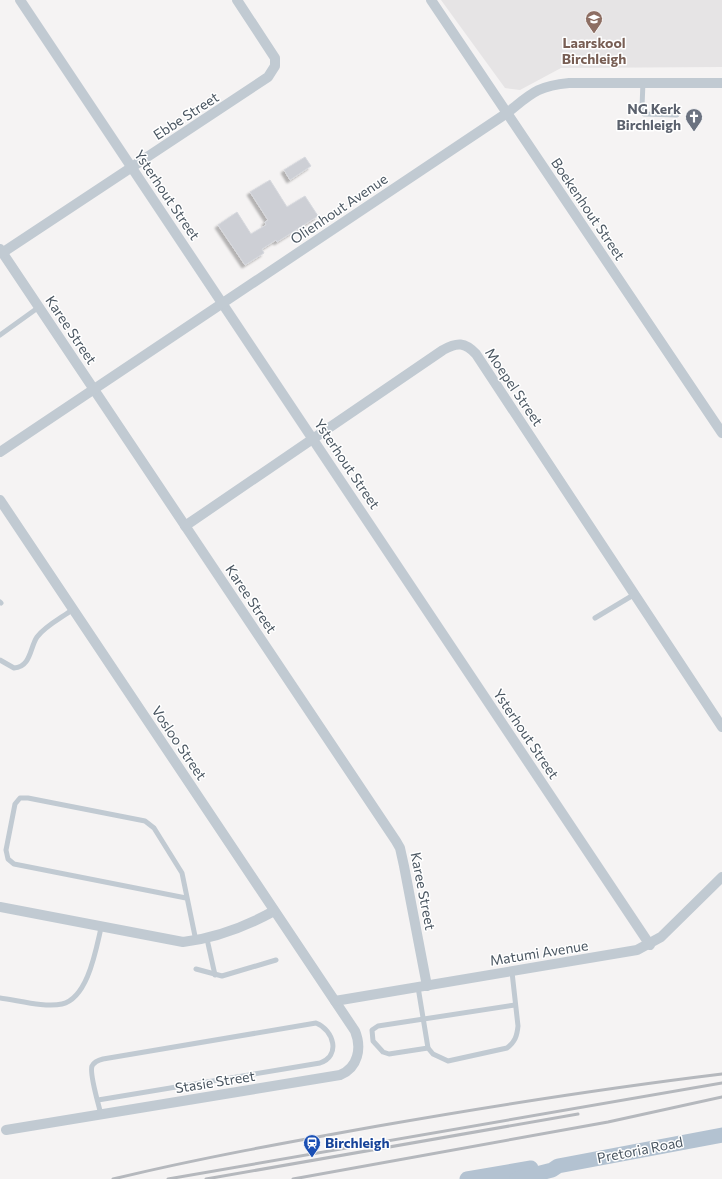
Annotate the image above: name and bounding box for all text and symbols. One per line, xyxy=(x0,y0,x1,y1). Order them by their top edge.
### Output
school or university icon: Laarskool Birchleigh xyxy=(584,9,604,34)
place label: Laarskool Birchleigh xyxy=(562,34,626,67)
street label: Ebbe Street xyxy=(150,88,222,143)
place label: NG Kerk Birchleigh xyxy=(616,100,681,133)
church icon: NG Kerk Birchleigh xyxy=(684,107,704,132)
street label: Ysterhout Street xyxy=(131,146,204,243)
street label: Boekenhout Street xyxy=(548,154,629,263)
street label: Olienhout Avenue xyxy=(287,170,390,247)
street label: Karee Street xyxy=(42,292,101,367)
street label: Moepel Street xyxy=(482,344,547,429)
street label: Ysterhout Street xyxy=(311,415,384,512)
street label: Karee Street xyxy=(222,561,281,636)
street label: Ysterhout Street xyxy=(490,685,563,782)
street label: Vosloo Street xyxy=(148,702,211,783)
street label: Karee Street xyxy=(408,850,439,932)
street label: Matumi Avenue xyxy=(489,936,589,969)
street label: Stasie Street xyxy=(174,1067,256,1096)
station icon: Birchleigh xyxy=(302,1133,322,1158)
street label: Pretoria Road xyxy=(595,1133,684,1166)
place label: Birchleigh xyxy=(325,1134,390,1151)

